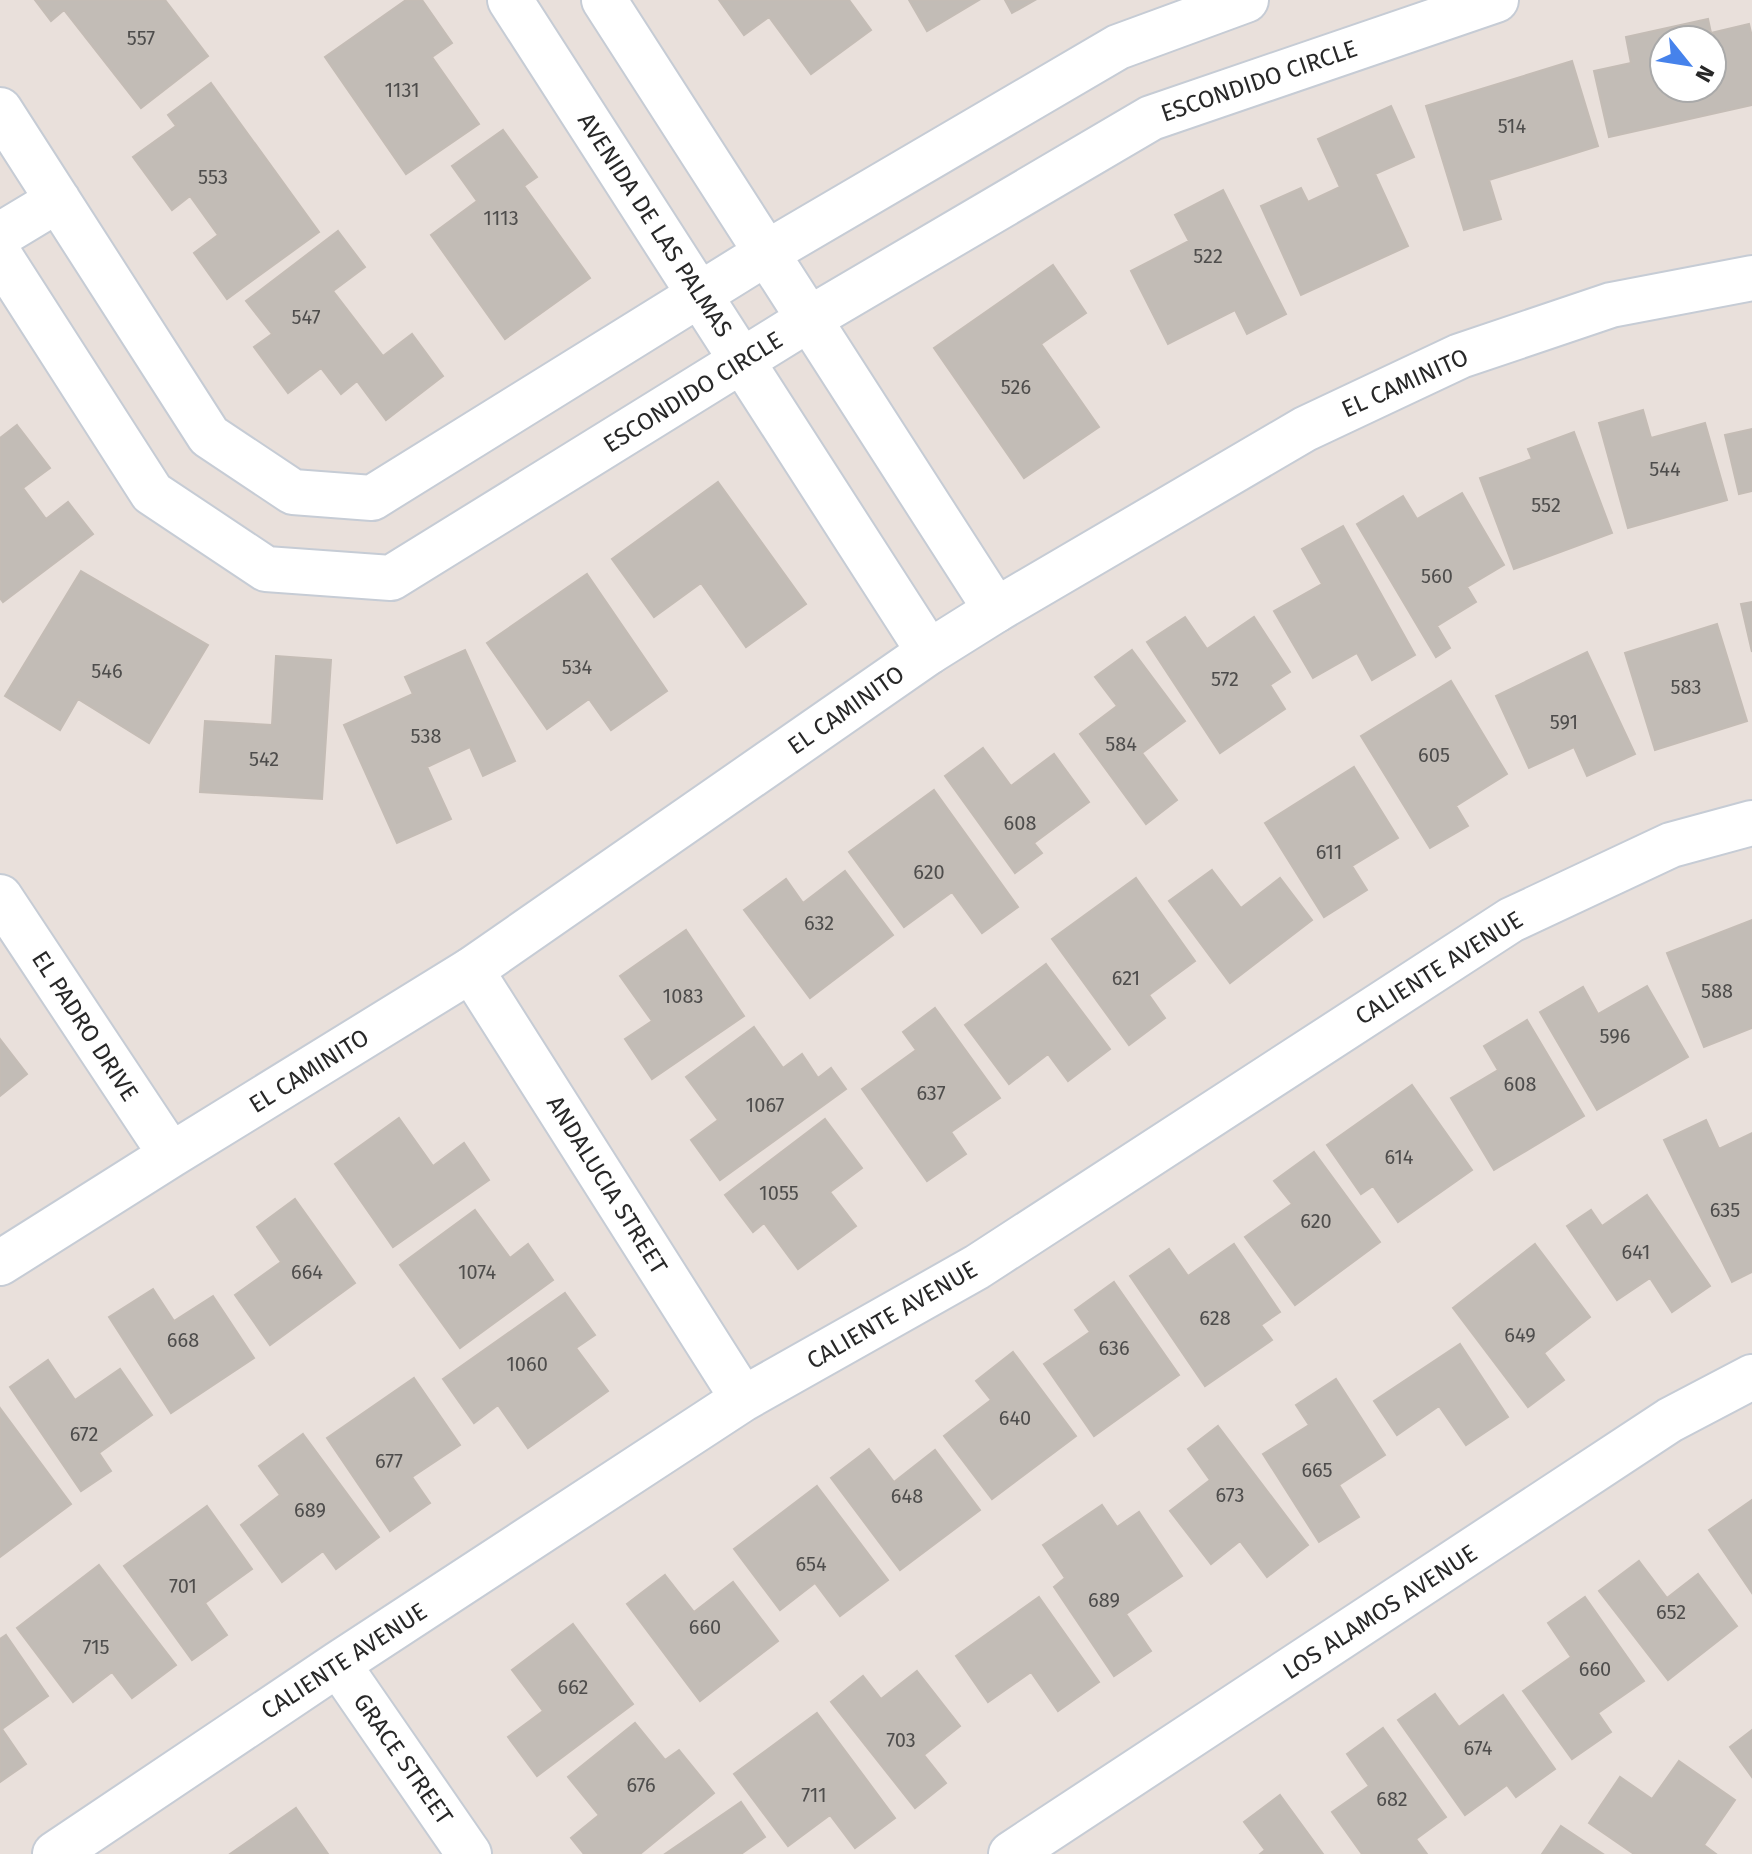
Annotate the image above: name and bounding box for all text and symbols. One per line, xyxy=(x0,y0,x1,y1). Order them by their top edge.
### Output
north arrow xyxy=(1648,24,1728,104)
house number: 557 xyxy=(127,26,155,50)
street label: ESCONDIDO CIRCLE xyxy=(1157,34,1361,128)
text: N xyxy=(1690,61,1720,87)
house number: 1131 xyxy=(384,78,420,102)
street label: AVENIDA DE LAS PALMAS xyxy=(572,108,738,342)
house number: 514 xyxy=(1498,114,1527,138)
house number: 553 xyxy=(198,165,228,189)
house number: 1113 xyxy=(483,206,519,230)
house number: 522 xyxy=(1193,244,1223,268)
house number: 547 xyxy=(291,305,321,329)
street label: ESCONDIDO CIRCLE xyxy=(598,326,788,458)
street label: EL CAMINITO xyxy=(1337,343,1473,423)
house number: 526 xyxy=(1001,375,1031,399)
house number: 544 xyxy=(1649,457,1681,481)
house number: 552 xyxy=(1531,493,1561,517)
house number: 560 xyxy=(1421,564,1453,588)
house number: 534 xyxy=(562,655,593,679)
house number: 546 xyxy=(91,659,123,683)
street label: EL CAMINITO xyxy=(782,660,910,760)
house number: 572 xyxy=(1211,667,1239,691)
house number: 583 xyxy=(1670,675,1702,699)
house number: 591 xyxy=(1550,710,1578,734)
house number: 538 xyxy=(411,724,441,748)
house number: 584 xyxy=(1105,732,1137,756)
house number: 605 xyxy=(1418,743,1450,767)
house number: 542 xyxy=(249,747,279,771)
house number: 608 xyxy=(1004,811,1036,835)
house number: 611 xyxy=(1316,840,1342,864)
house number: 620 xyxy=(913,860,945,884)
street label: CALIENTE AVENUE xyxy=(1350,905,1528,1031)
house number: 632 xyxy=(804,911,834,935)
street label: EL PADRO DRIVE xyxy=(26,946,144,1106)
house number: 621 xyxy=(1112,966,1140,990)
house number: 588 xyxy=(1701,979,1733,1003)
house number: 1083 xyxy=(663,984,703,1008)
street label: EL CAMINITO xyxy=(244,1023,374,1119)
house number: 596 xyxy=(1600,1024,1630,1048)
house number: 608 xyxy=(1504,1072,1536,1096)
house number: 637 xyxy=(916,1081,946,1105)
street label: ANDALUCIA STREET xyxy=(541,1091,673,1280)
house number: 1067 xyxy=(746,1093,785,1117)
house number: 614 xyxy=(1385,1145,1414,1169)
house number: 1055 xyxy=(759,1181,799,1205)
house number: 635 xyxy=(1710,1198,1740,1222)
house number: 620 xyxy=(1300,1209,1332,1233)
house number: 641 xyxy=(1622,1240,1650,1264)
street label: CALIENTE AVENUE xyxy=(802,1255,982,1375)
house number: 664 xyxy=(291,1260,323,1284)
house number: 1074 xyxy=(458,1260,496,1284)
house number: 628 xyxy=(1199,1306,1231,1330)
house number: 649 xyxy=(1504,1323,1536,1347)
house number: 668 xyxy=(167,1328,199,1352)
house number: 636 xyxy=(1098,1336,1130,1360)
house number: 1060 xyxy=(506,1352,548,1376)
house number: 640 xyxy=(999,1406,1031,1430)
house number: 672 xyxy=(70,1422,98,1446)
house number: 677 xyxy=(375,1449,403,1473)
house number: 665 xyxy=(1301,1458,1333,1482)
house number: 673 xyxy=(1216,1483,1244,1507)
house number: 648 xyxy=(891,1484,923,1508)
house number: 689 xyxy=(294,1498,326,1522)
street label: LOS ALAMOS AVENUE xyxy=(1278,1539,1482,1685)
house number: 654 xyxy=(795,1552,827,1576)
house number: 701 xyxy=(169,1574,197,1598)
house number: 689 xyxy=(1088,1588,1120,1612)
street label: CALIENTE AVENUE xyxy=(256,1597,432,1725)
house number: 652 xyxy=(1656,1600,1686,1624)
house number: 660 xyxy=(689,1615,721,1639)
house number: 715 xyxy=(82,1635,110,1659)
house number: 660 xyxy=(1579,1657,1611,1681)
house number: 662 xyxy=(558,1675,588,1699)
street label: GRACE STREET xyxy=(348,1688,459,1830)
house number: 703 xyxy=(886,1728,916,1752)
house number: 674 xyxy=(1464,1736,1493,1760)
house number: 676 xyxy=(626,1773,656,1797)
house number: 711 xyxy=(801,1783,827,1807)
house number: 682 xyxy=(1376,1787,1408,1811)

